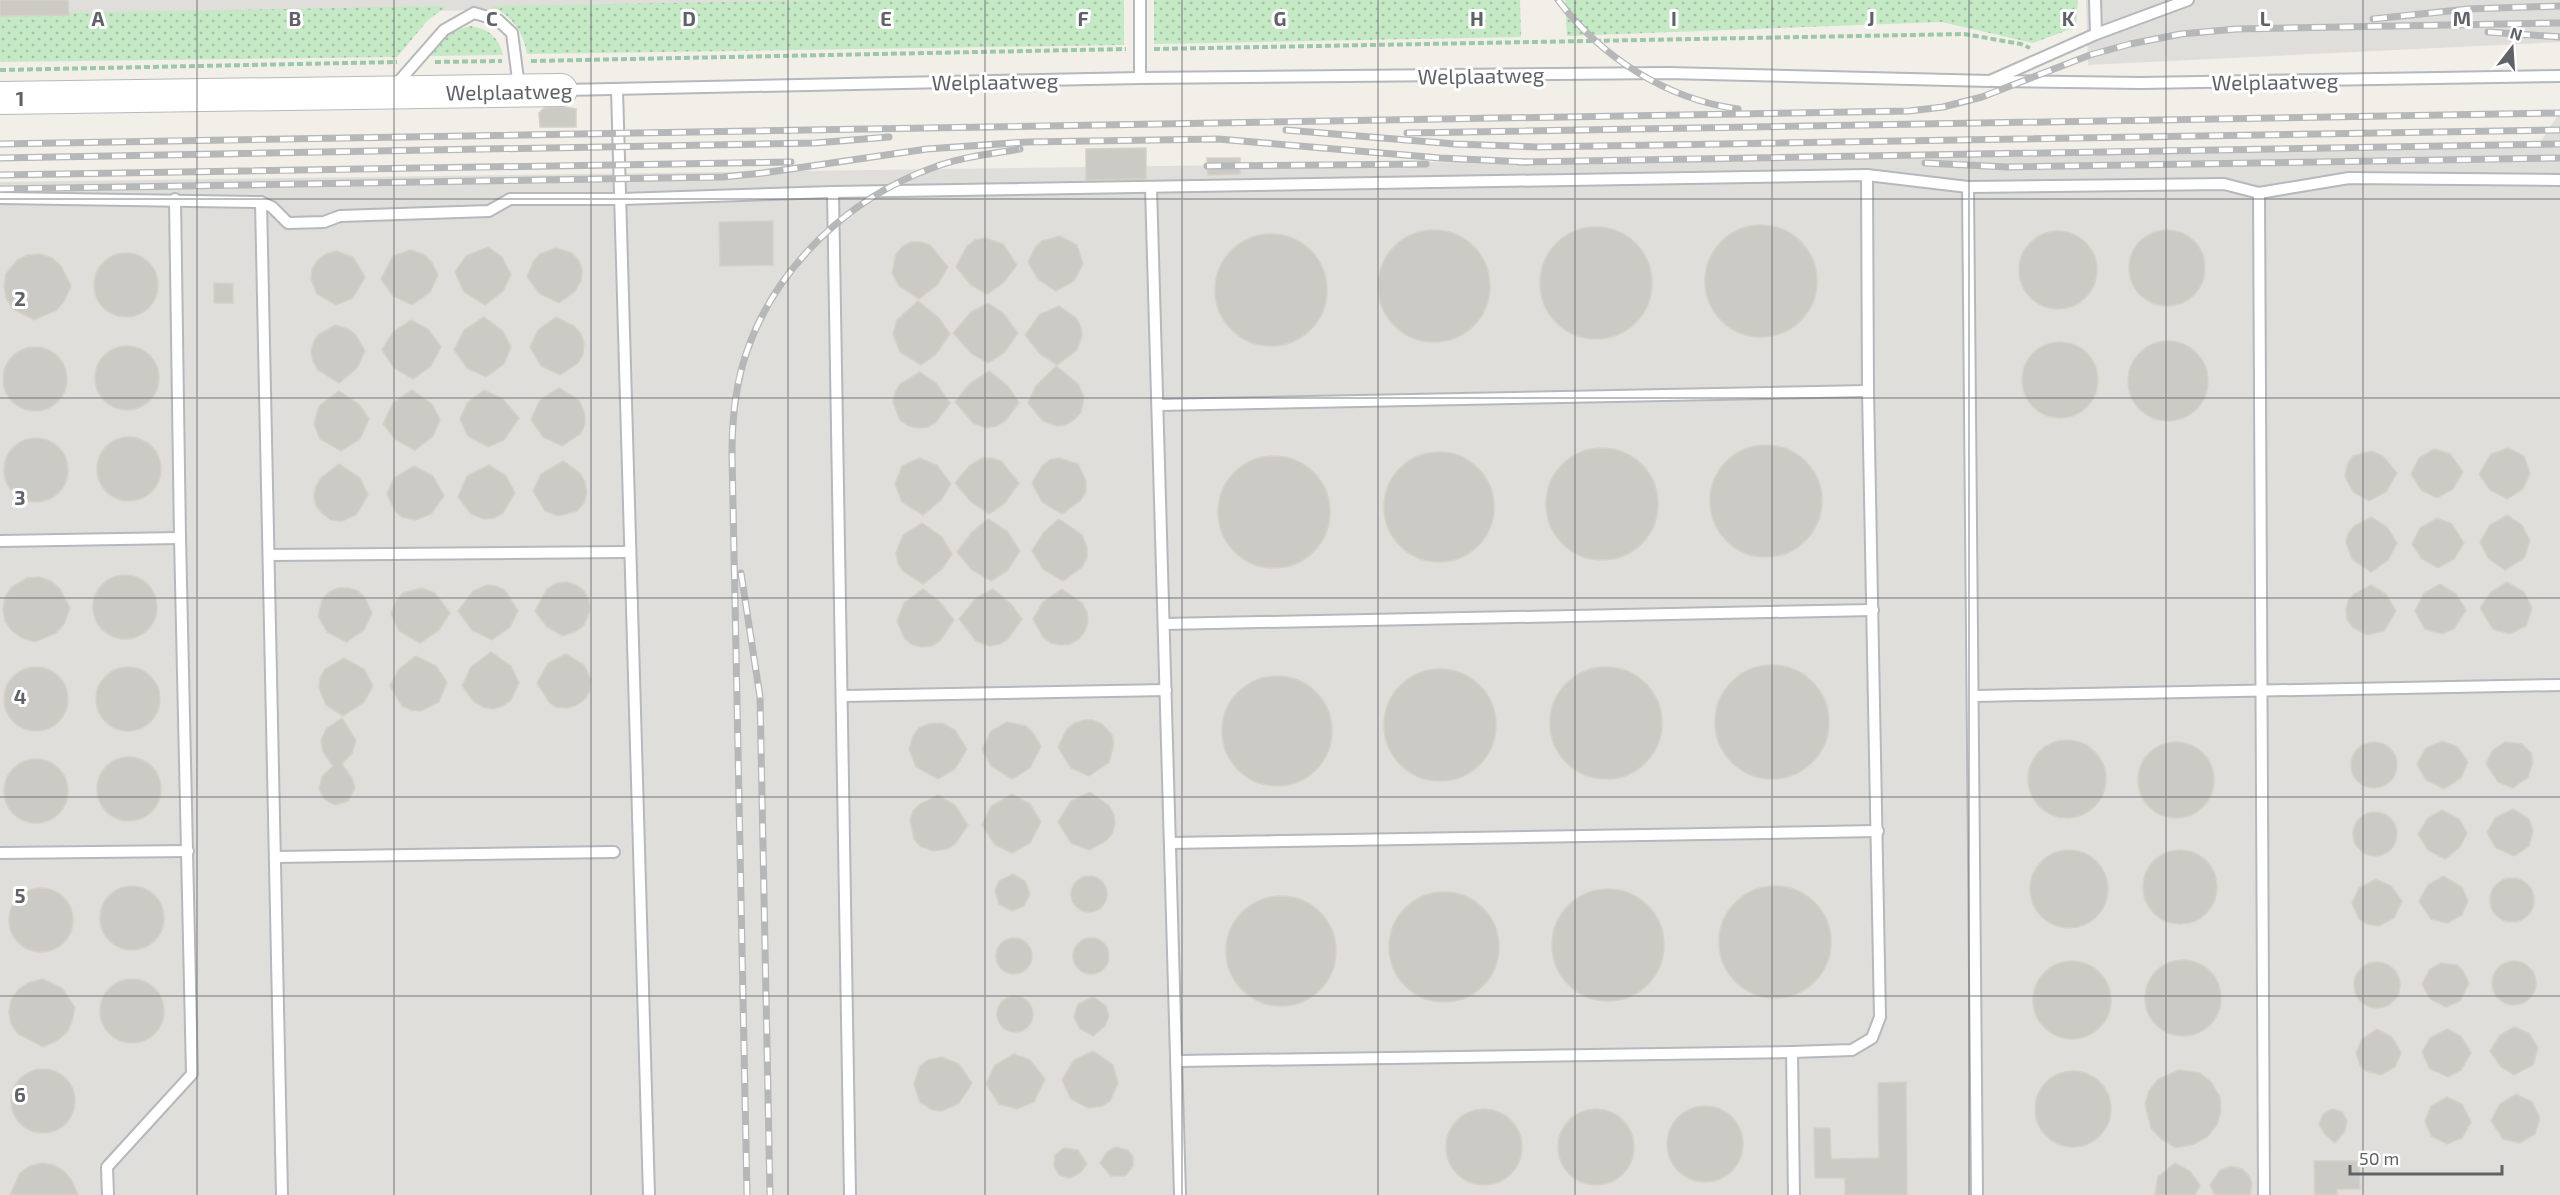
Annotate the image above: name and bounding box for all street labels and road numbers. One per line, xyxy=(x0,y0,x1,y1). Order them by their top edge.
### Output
street label: Welplaatweg xyxy=(1417,61,1545,89)
street label: Welplaatweg xyxy=(931,67,1059,95)
street label: Welplaatweg xyxy=(2211,67,2339,95)
street label: Welplaatweg xyxy=(445,77,573,105)

